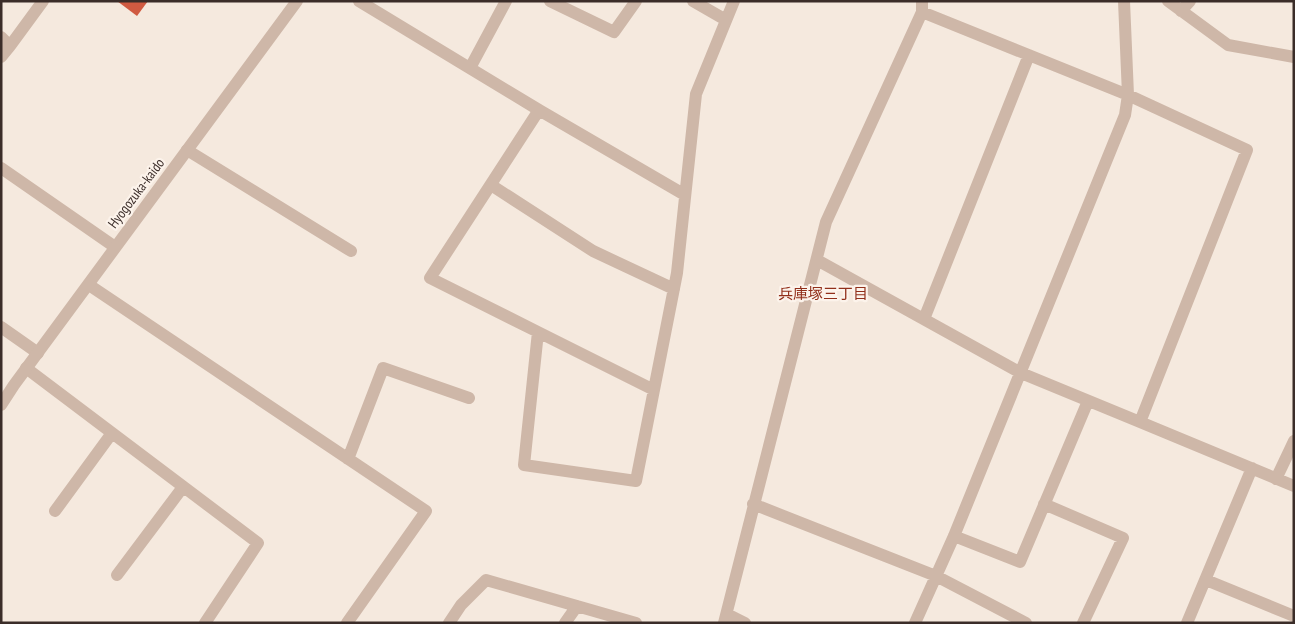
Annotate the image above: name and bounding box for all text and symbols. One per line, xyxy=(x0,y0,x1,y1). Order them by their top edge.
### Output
street label: Hyogozuka-kaido xyxy=(104,154,168,232)
district label: 兵庫塚三丁目 xyxy=(778,284,868,303)

